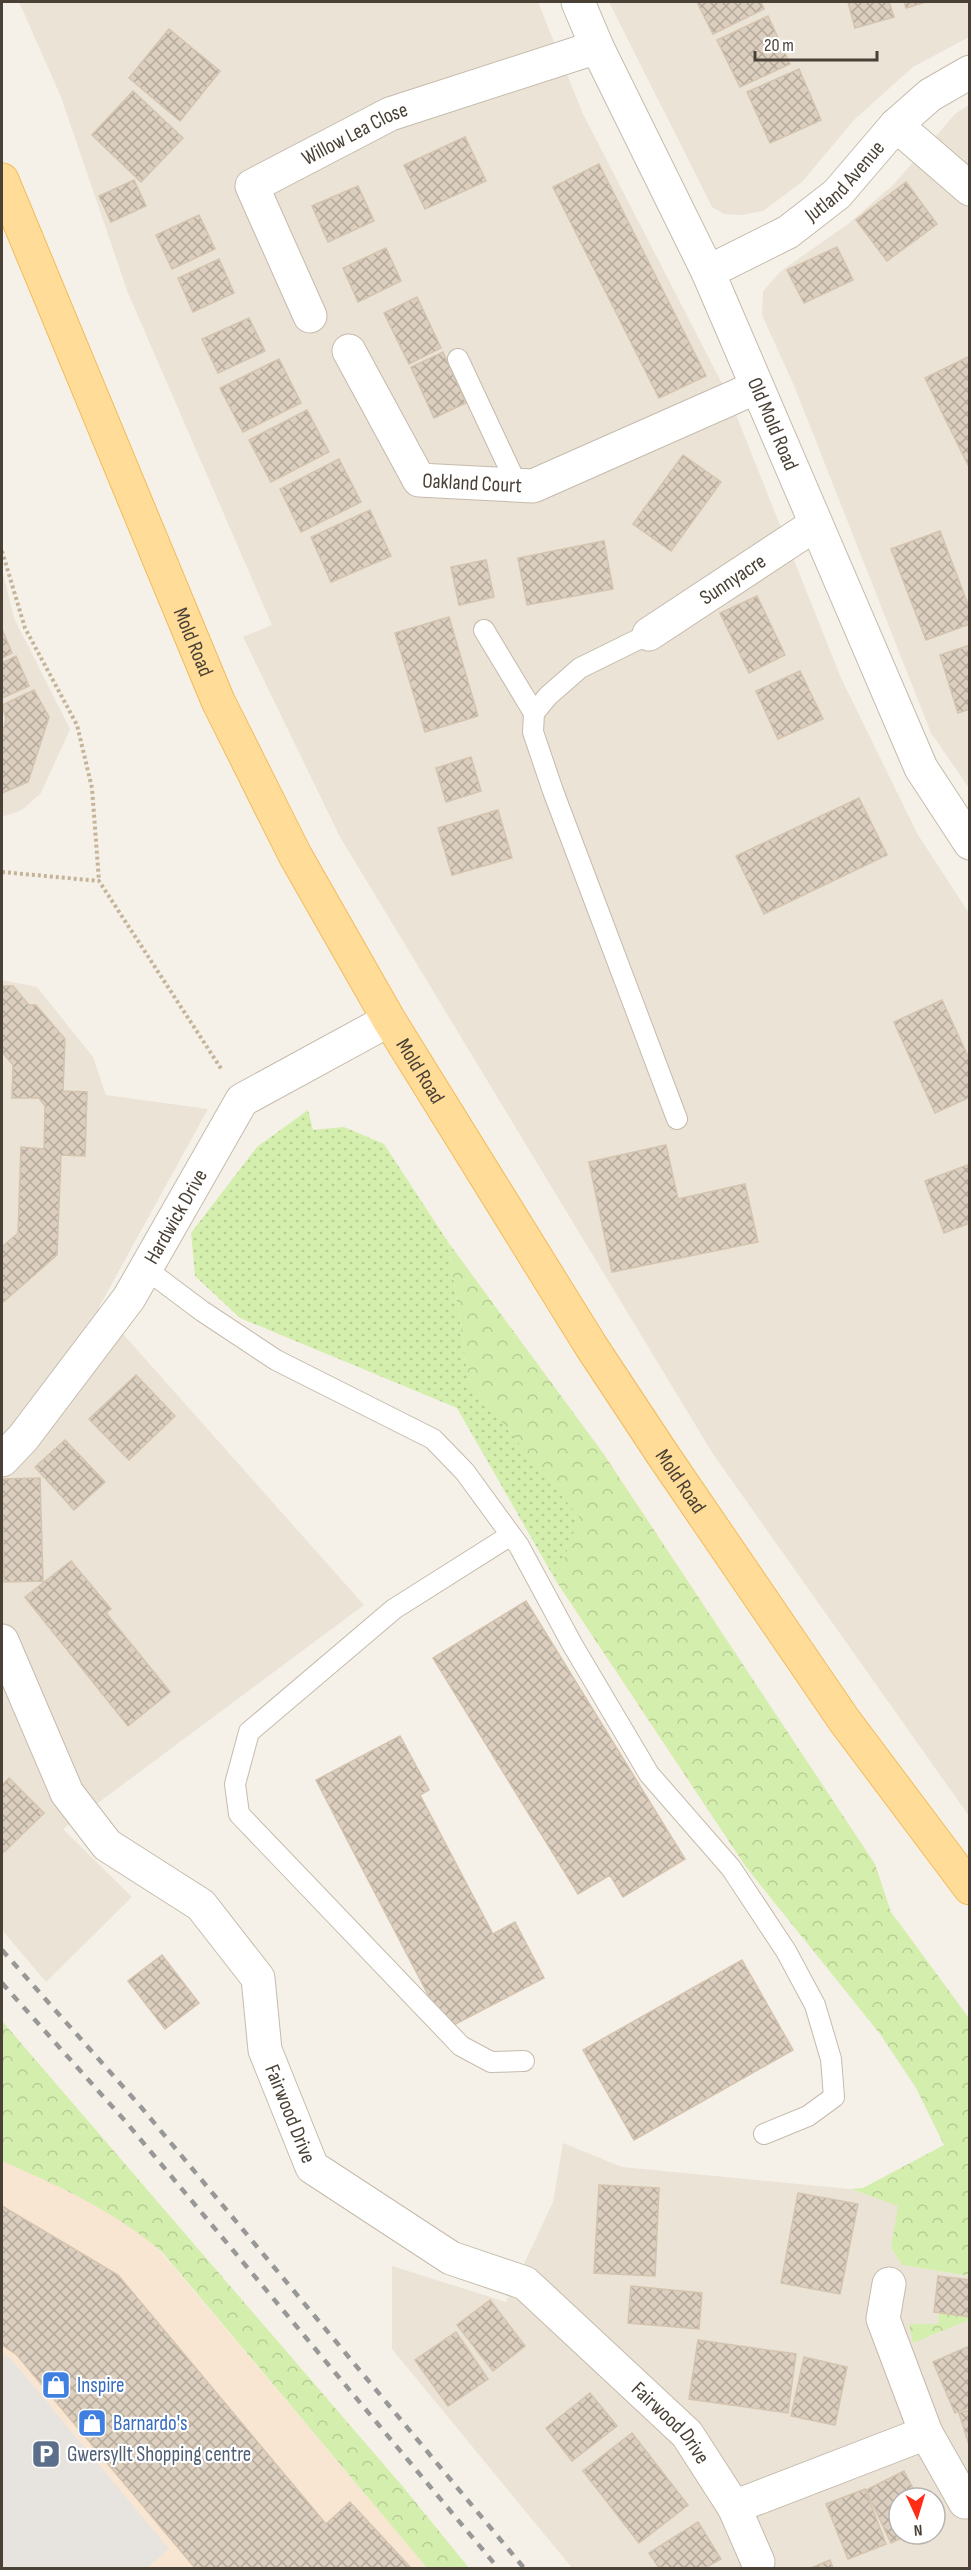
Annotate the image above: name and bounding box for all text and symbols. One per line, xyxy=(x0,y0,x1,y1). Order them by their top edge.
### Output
scale bar xyxy=(755,24,876,62)
text: 20 m xyxy=(764,35,794,56)
street label: Willow Lea Close xyxy=(298,97,411,170)
street label: Jutland Avenue xyxy=(799,135,890,227)
street label: Old Mold Road xyxy=(742,374,804,474)
street label: Oakland Court xyxy=(422,468,523,498)
street label: Sunnyacre xyxy=(695,548,770,610)
street label: Mold Road xyxy=(168,604,219,680)
street label: Mold Road xyxy=(391,1034,450,1108)
street label: Hardwick Drive xyxy=(139,1164,213,1268)
street label: Mold Road xyxy=(650,1444,712,1518)
street label: Fairwood Drive xyxy=(260,2061,322,2167)
shop icon: Inspire xyxy=(40,2369,72,2401)
place label: Inspire xyxy=(77,2373,125,2398)
street label: Fairwood Drive xyxy=(626,2376,715,2468)
shop icon: Barnardo's xyxy=(76,2407,108,2439)
place label: Barnardo's xyxy=(113,2411,188,2436)
parking icon: Gwersyllt Shopping centre xyxy=(30,2438,62,2470)
place label: Gwersyllt Shopping centre xyxy=(67,2442,251,2467)
north arrow xyxy=(887,2486,947,2546)
text: N xyxy=(913,2520,923,2539)

